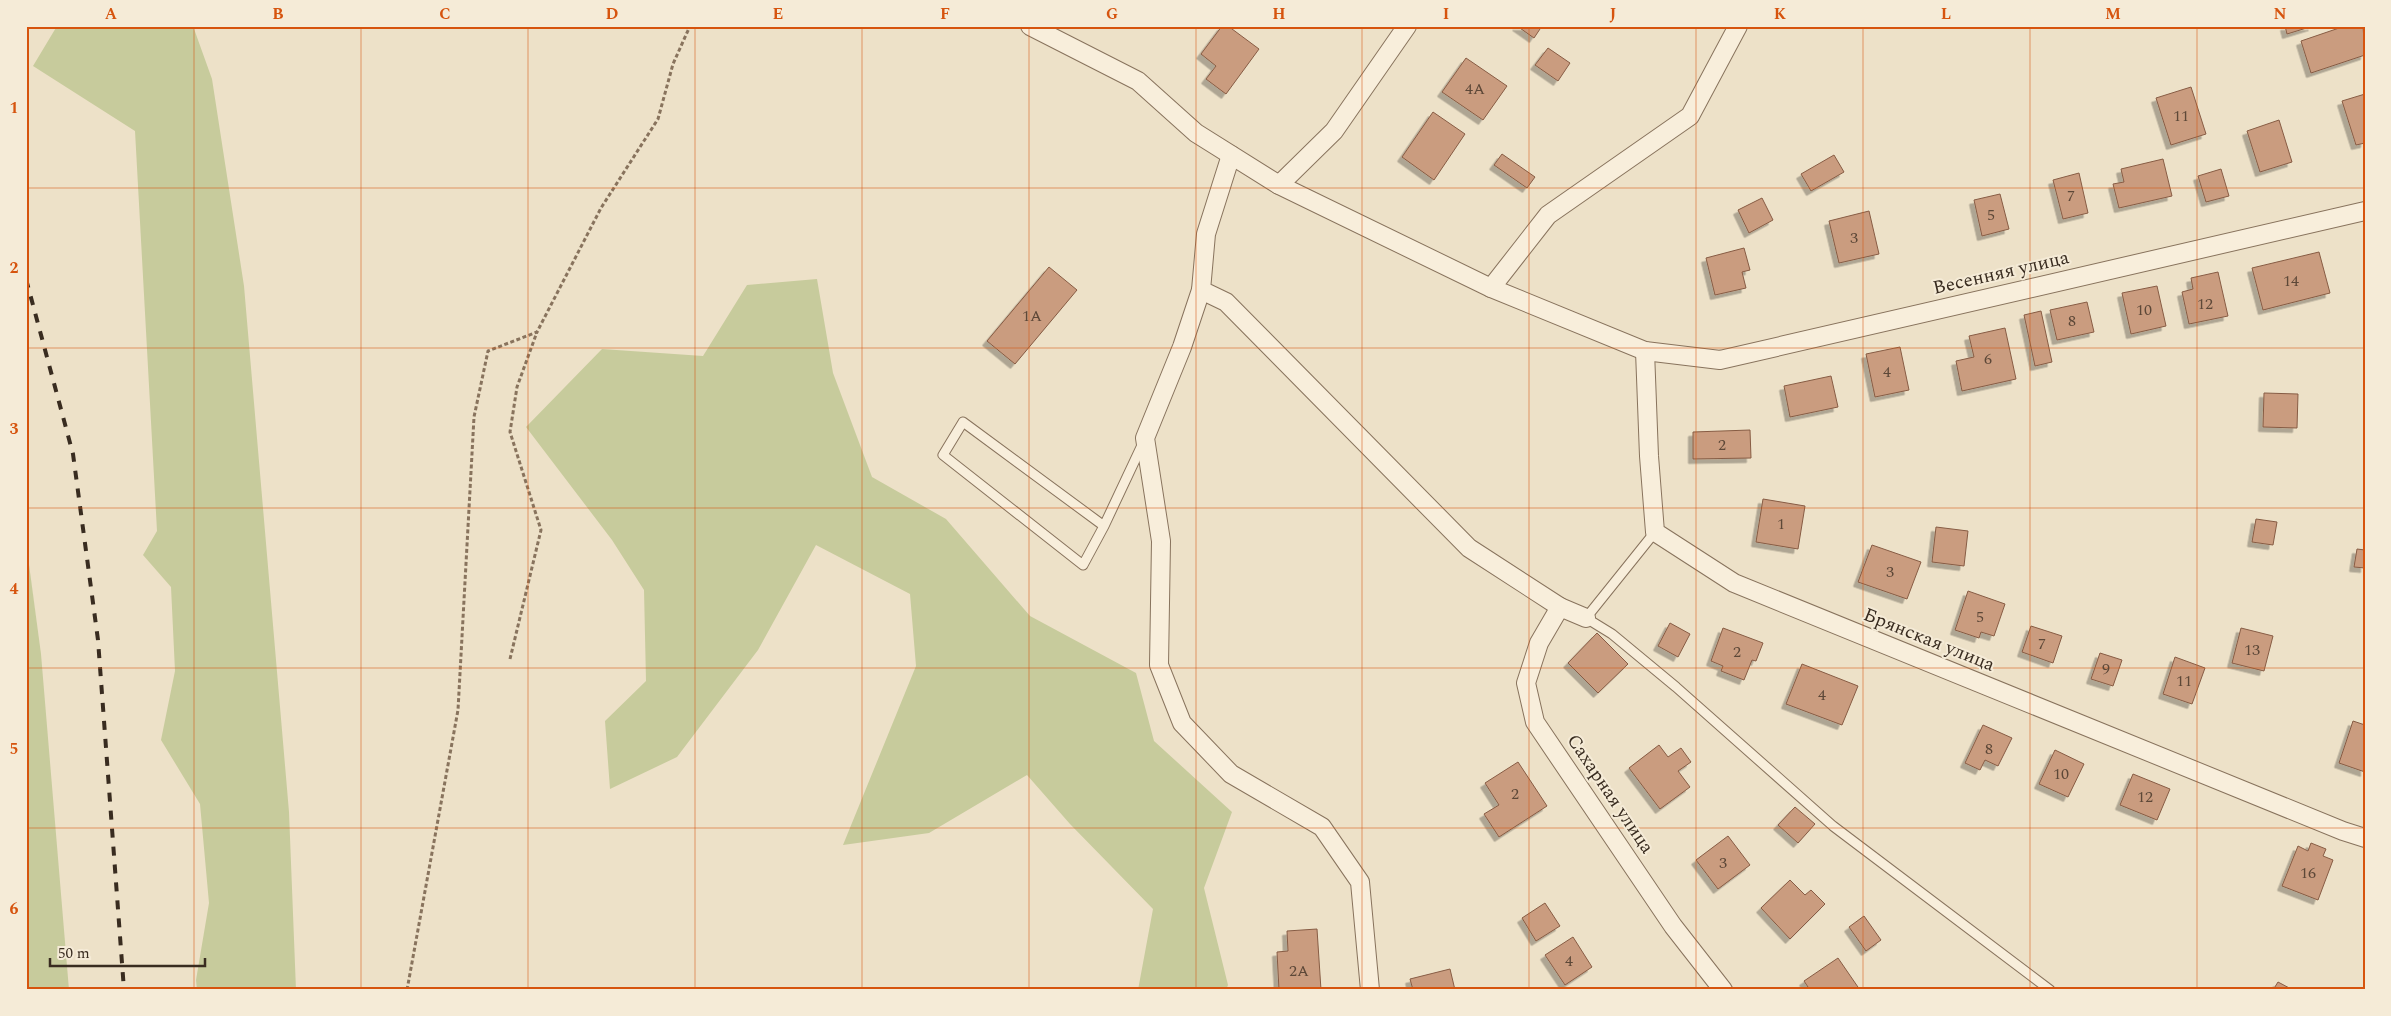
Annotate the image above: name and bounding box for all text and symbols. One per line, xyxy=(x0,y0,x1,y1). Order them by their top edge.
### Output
text: A xyxy=(105,2,118,26)
text: B xyxy=(272,2,284,26)
text: C xyxy=(439,2,451,26)
text: D xyxy=(606,2,619,26)
text: E xyxy=(773,2,783,26)
text: F xyxy=(940,2,950,26)
text: G xyxy=(1106,2,1118,26)
text: H xyxy=(1272,2,1286,26)
text: I xyxy=(1443,2,1449,26)
text: J xyxy=(1610,2,1617,26)
text: K xyxy=(1774,2,1787,26)
text: L xyxy=(1941,2,1951,26)
text: M xyxy=(2105,2,2121,26)
text: N xyxy=(2273,2,2287,26)
house number: 4А xyxy=(1465,77,1485,101)
text: 1 xyxy=(10,96,18,120)
house number: 11 xyxy=(2173,104,2189,128)
house number: 7 xyxy=(2067,184,2075,208)
house number: 5 xyxy=(1987,203,1995,227)
house number: 3 xyxy=(1850,226,1858,250)
street label: Весенняя улица xyxy=(1930,243,2073,303)
text: 2 xyxy=(10,256,19,280)
house number: 14 xyxy=(2283,269,2299,293)
house number: 12 xyxy=(2197,292,2213,316)
house number: 10 xyxy=(2136,298,2152,322)
house number: 1А xyxy=(1022,304,1042,328)
house number: 8 xyxy=(2068,309,2076,333)
house number: 6 xyxy=(1984,347,1992,371)
house number: 4 xyxy=(1883,360,1891,384)
text: 3 xyxy=(10,417,19,441)
house number: 2 xyxy=(1718,433,1726,457)
house number: 1 xyxy=(1777,512,1785,536)
house number: 3 xyxy=(1886,560,1894,584)
text: 4 xyxy=(10,577,19,601)
street label: Брянская улица xyxy=(1859,600,2000,680)
house number: 5 xyxy=(1976,605,1984,629)
house number: 7 xyxy=(2038,632,2046,656)
house number: 13 xyxy=(2244,638,2260,662)
house number: 2 xyxy=(1733,640,1741,664)
house number: 9 xyxy=(2102,657,2110,681)
house number: 11 xyxy=(2176,669,2192,693)
house number: 4 xyxy=(1818,683,1826,707)
street label: Сахарная улица xyxy=(1559,728,1661,860)
text: 5 xyxy=(10,737,18,761)
house number: 8 xyxy=(1985,737,1993,761)
house number: 10 xyxy=(2053,762,2069,786)
house number: 2 xyxy=(1511,782,1519,806)
house number: 12 xyxy=(2137,785,2153,809)
house number: 3 xyxy=(1719,851,1727,875)
house number: 16 xyxy=(2300,861,2316,885)
text: 6 xyxy=(10,897,19,921)
scale bar xyxy=(50,936,205,968)
text: 50 m xyxy=(58,942,90,965)
house number: 4 xyxy=(1565,949,1573,973)
house number: 2А xyxy=(1289,959,1309,983)

